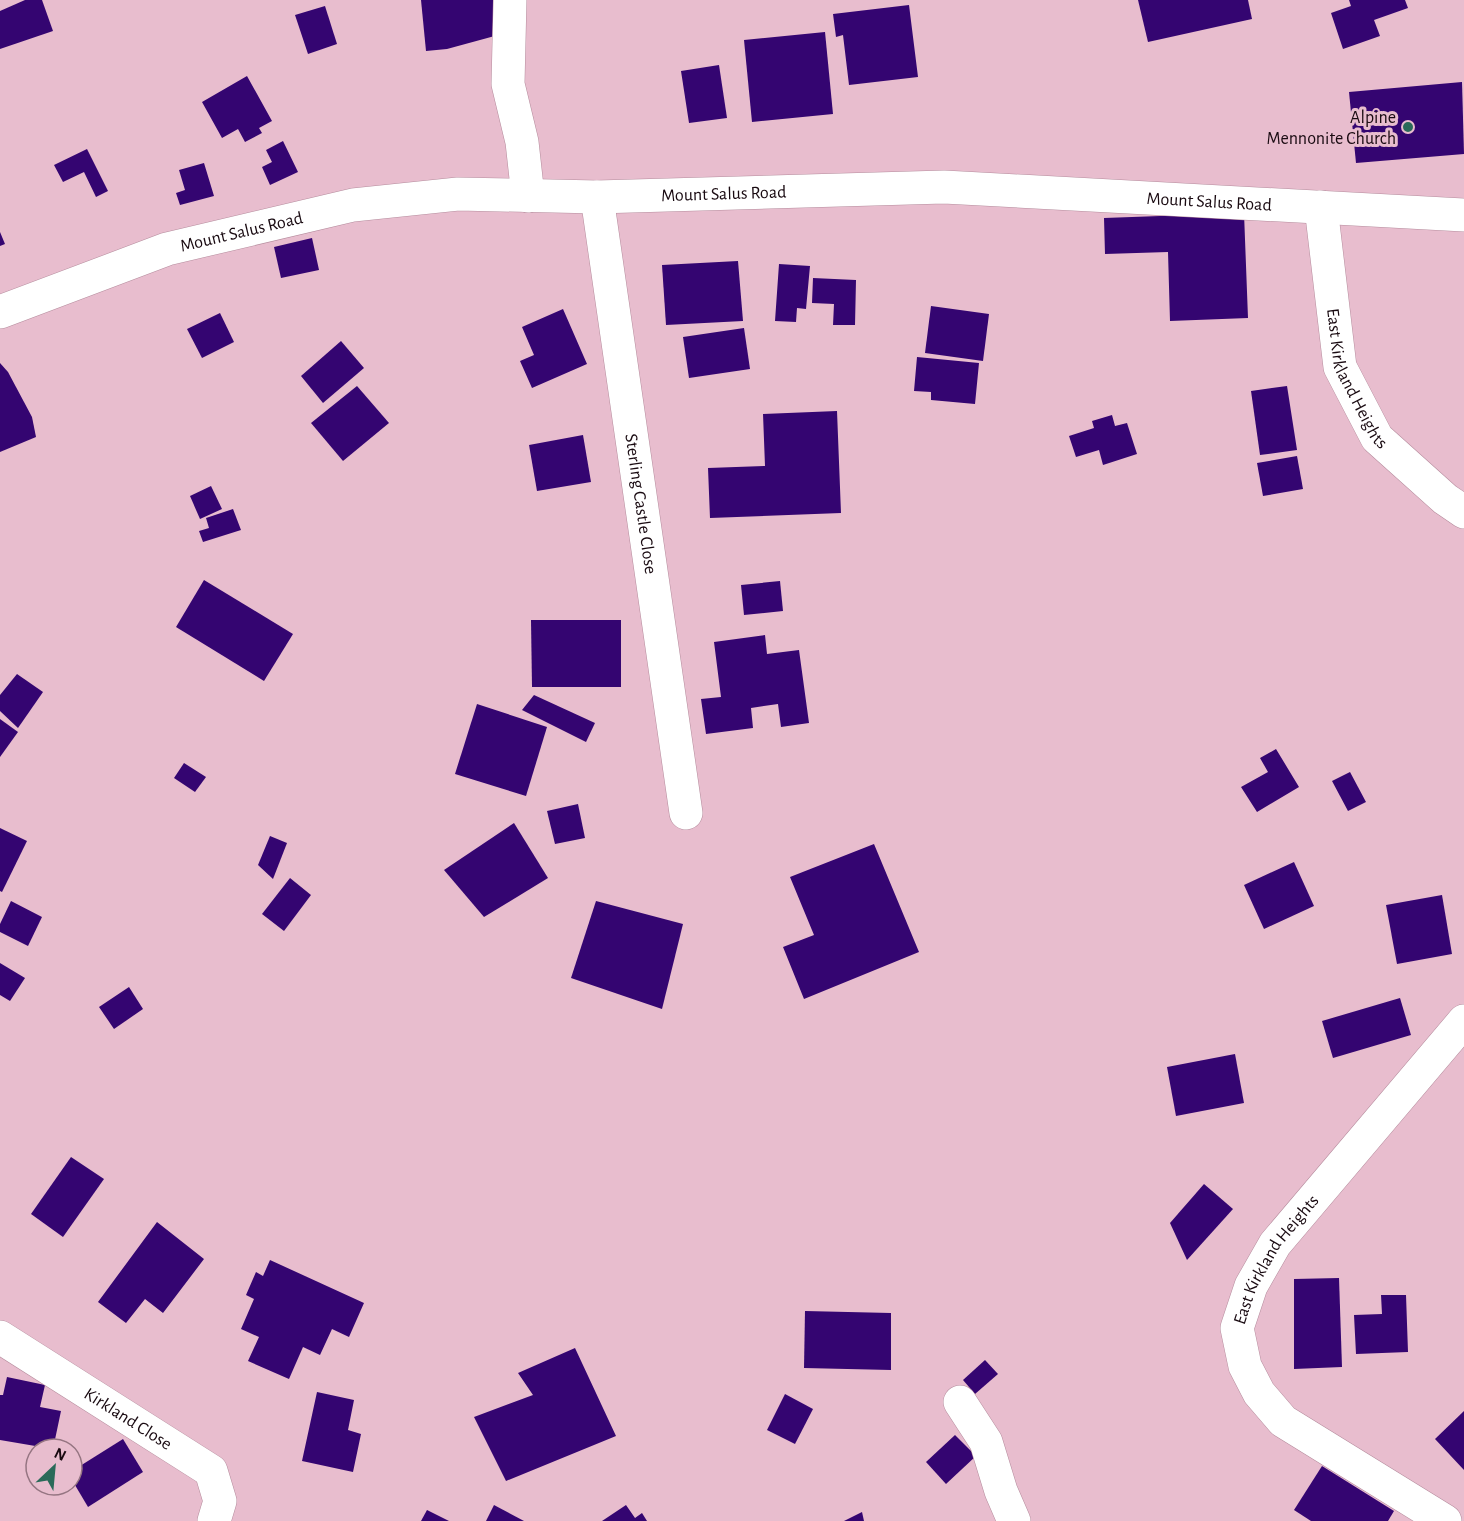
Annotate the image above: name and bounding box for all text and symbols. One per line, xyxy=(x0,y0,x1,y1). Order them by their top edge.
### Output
place label: Alpine Mennonite Church xyxy=(1267,109,1396,148)
marker: Alpine Mennonite Church xyxy=(1401,120,1415,134)
street label: Mount Salus Road xyxy=(661,184,787,205)
street label: Mount Salus Road xyxy=(1146,190,1272,215)
street label: Mount Salus Road xyxy=(179,209,305,256)
street label: East Kirkland Heights xyxy=(1323,307,1390,453)
street label: Sterling Castle Close xyxy=(621,433,659,575)
street label: East Kirkland Heights xyxy=(1231,1192,1323,1327)
street label: Kirkland Close xyxy=(81,1385,175,1454)
north arrow xyxy=(24,1437,84,1497)
text: N xyxy=(52,1445,69,1464)

